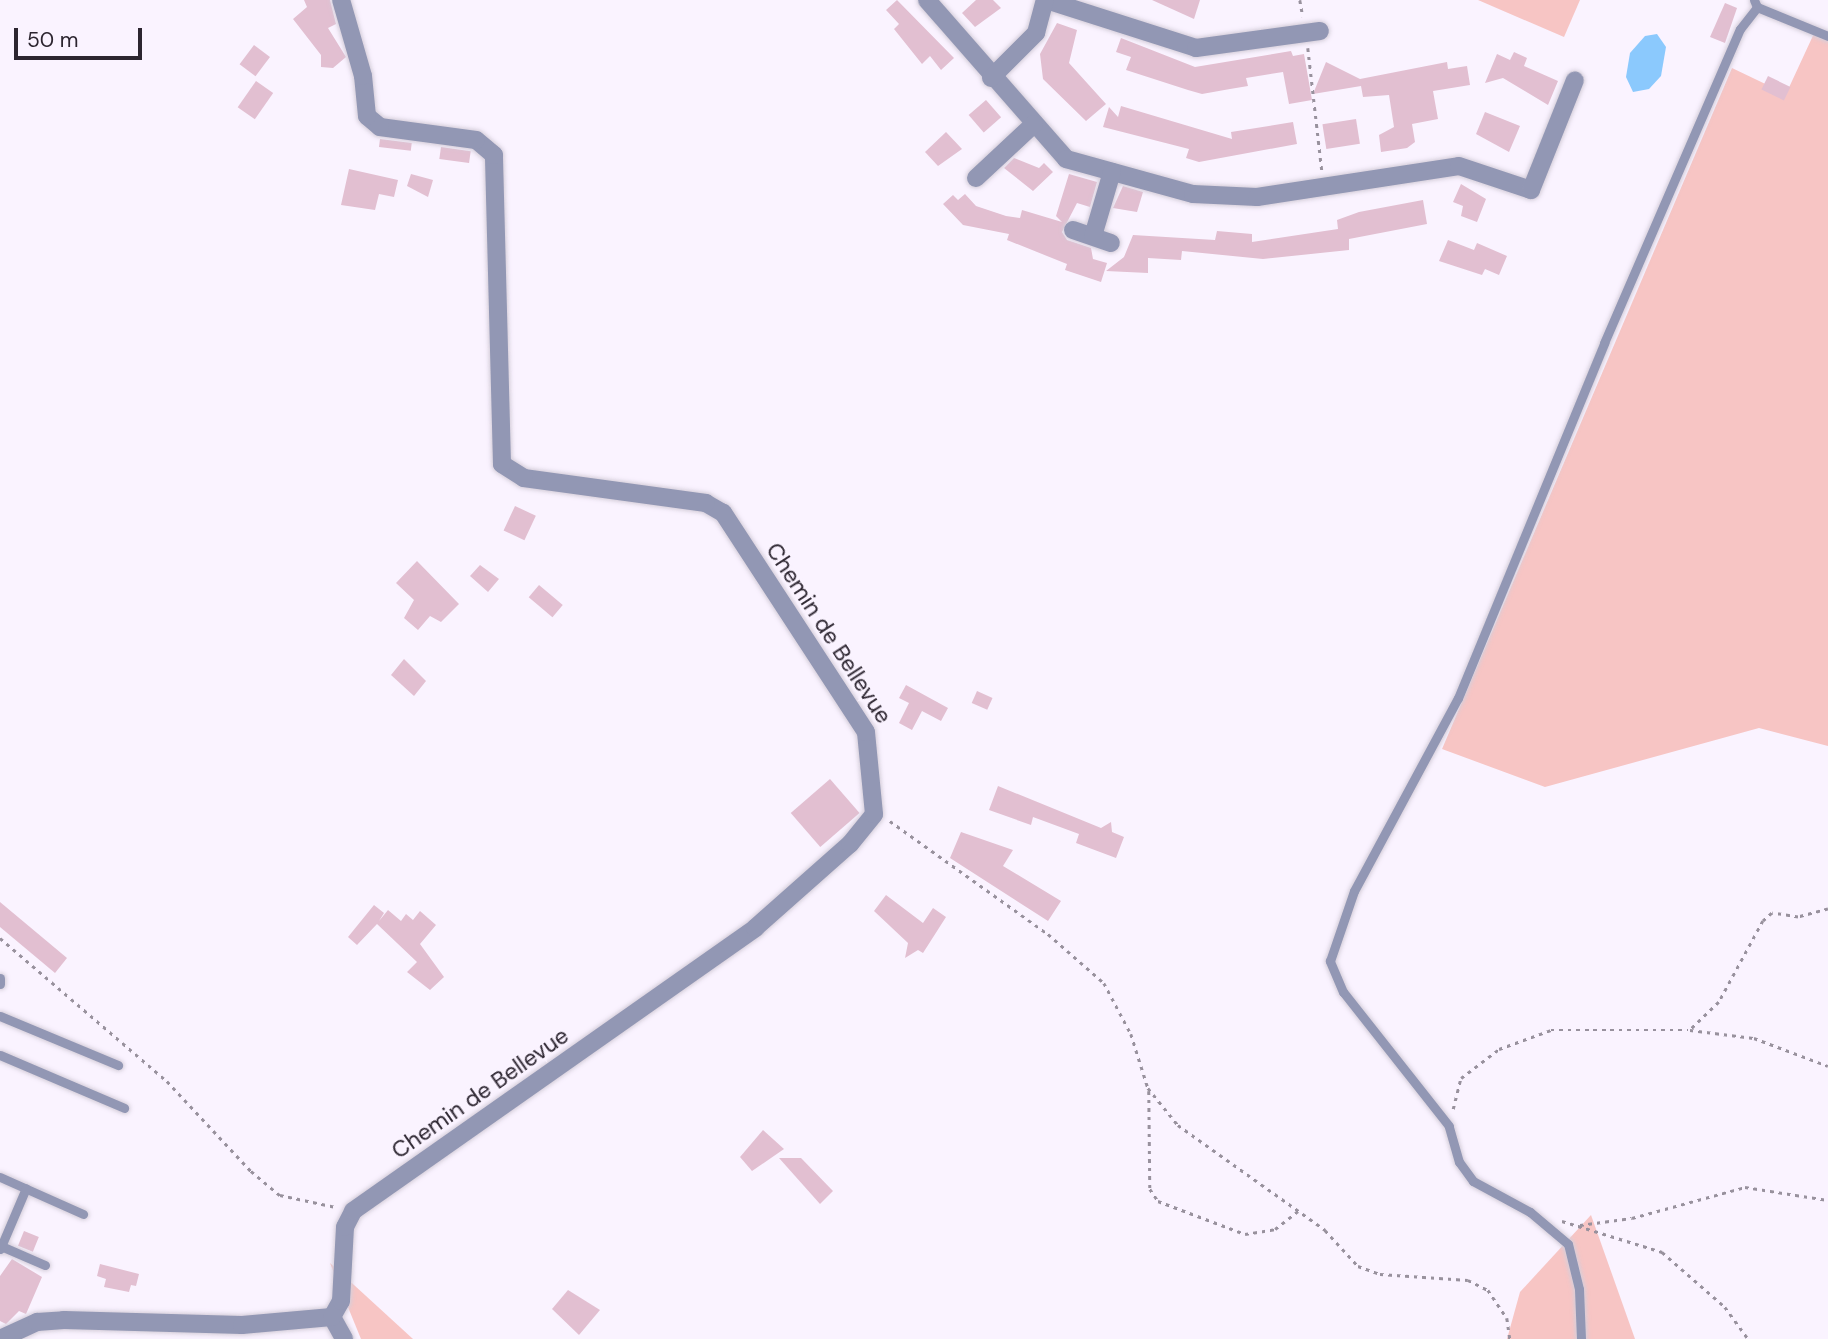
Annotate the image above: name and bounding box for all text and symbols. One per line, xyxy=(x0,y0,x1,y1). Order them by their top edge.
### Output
scale bar xyxy=(18,14,145,58)
text: 50 m xyxy=(27,26,78,54)
street label: Chemin de Bellevue xyxy=(760,537,898,729)
street label: Chemin de Bellevue xyxy=(386,1022,574,1164)

